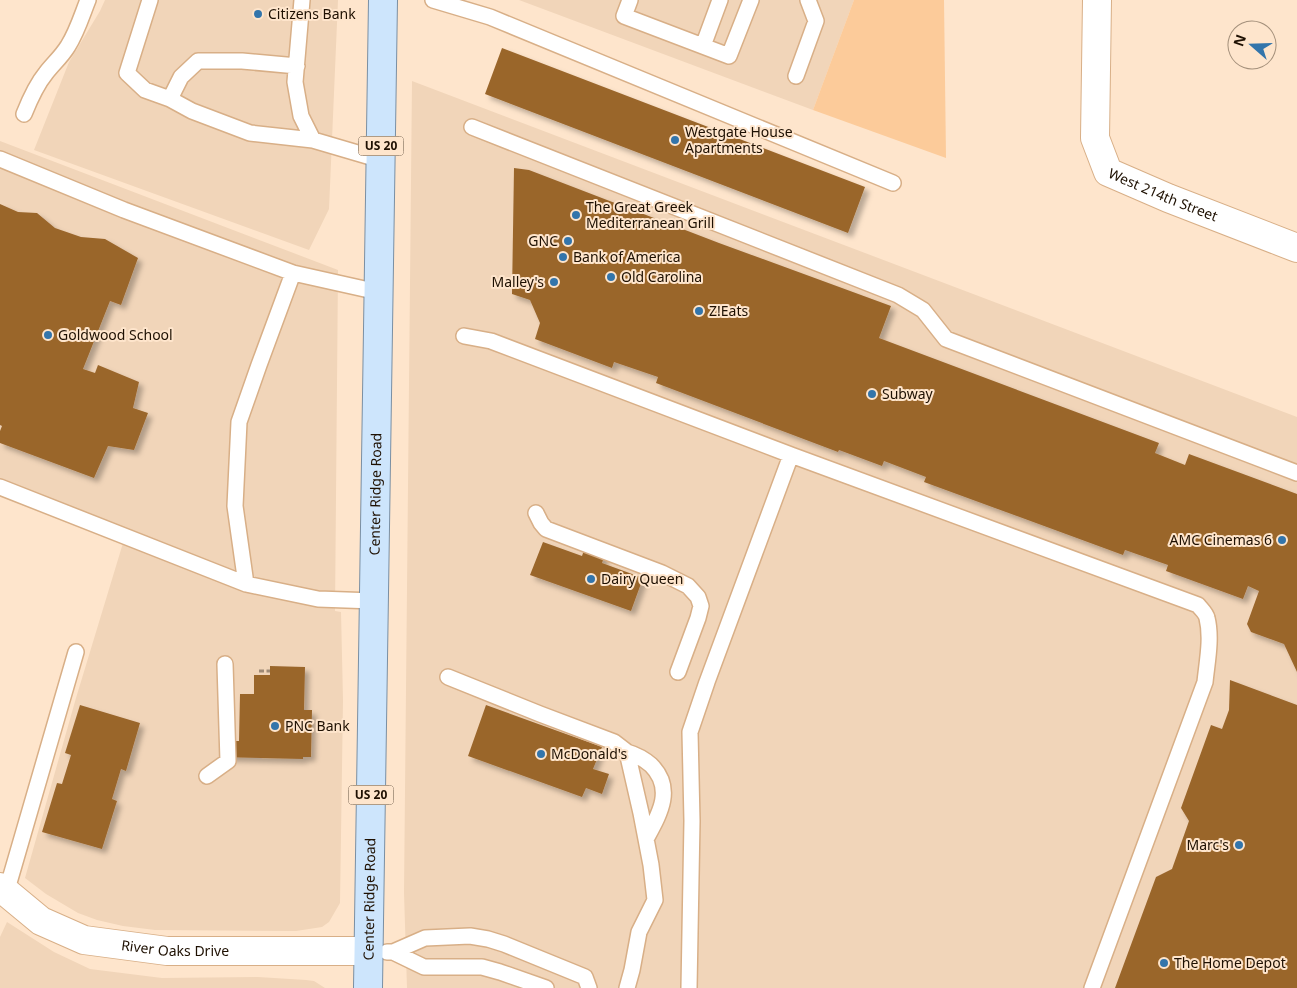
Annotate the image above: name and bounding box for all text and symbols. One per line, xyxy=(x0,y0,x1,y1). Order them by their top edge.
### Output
place label: Citizens Bank xyxy=(268,4,356,23)
marker: Citizens Bank xyxy=(252,8,264,20)
north arrow xyxy=(1227,20,1277,70)
text: N xyxy=(1228,32,1250,49)
place label: Westgate House Apartments xyxy=(685,122,793,157)
marker: Westgate House Apartments xyxy=(669,134,681,146)
road number: US 20 xyxy=(358,136,404,156)
street label: West 214th Street xyxy=(1106,163,1221,225)
place label: The Great Greek Mediterranean Grill xyxy=(586,197,714,232)
marker: The Great Greek Mediterranean Grill xyxy=(570,209,582,221)
place label: GNC xyxy=(528,231,558,250)
marker: GNC xyxy=(562,235,574,247)
place label: Bank of America xyxy=(573,247,681,266)
marker: Bank of America xyxy=(557,251,569,263)
place label: Old Carolina xyxy=(621,267,702,286)
marker: Old Carolina xyxy=(605,271,617,283)
place label: Malley's xyxy=(491,272,544,291)
marker: Malley's xyxy=(548,276,560,288)
place label: Z!Eats xyxy=(709,301,748,320)
marker: Z!Eats xyxy=(693,305,705,317)
place label: Goldwood School xyxy=(58,325,173,344)
marker: Goldwood School xyxy=(42,329,54,341)
place label: Subway xyxy=(882,384,934,403)
marker: Subway xyxy=(866,388,878,400)
street label: Center Ridge Road xyxy=(365,433,385,556)
place label: AMC Cinemas 6 xyxy=(1170,530,1272,549)
marker: AMC Cinemas 6 xyxy=(1276,534,1288,546)
place label: Dairy Queen xyxy=(601,569,683,588)
marker: Dairy Queen xyxy=(585,573,597,585)
place label: PNC Bank xyxy=(285,716,350,735)
marker: PNC Bank xyxy=(269,720,281,732)
place label: McDonald's xyxy=(551,744,628,763)
marker: McDonald's xyxy=(535,748,547,760)
road number: US 20 xyxy=(348,786,394,804)
place label: Marc's xyxy=(1187,835,1229,854)
street label: Center Ridge Road xyxy=(358,838,379,960)
marker: Marc's xyxy=(1233,839,1245,851)
street label: River Oaks Drive xyxy=(120,935,229,960)
place label: The Home Depot xyxy=(1174,953,1286,972)
marker: The Home Depot xyxy=(1158,957,1170,969)

